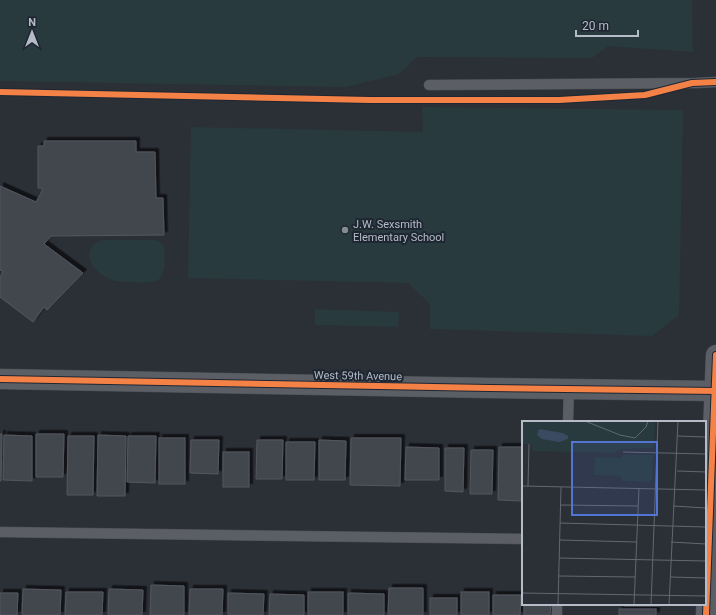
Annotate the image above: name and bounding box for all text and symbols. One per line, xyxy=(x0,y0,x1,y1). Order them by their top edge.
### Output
north arrow xyxy=(12,12,52,52)
scale bar xyxy=(576,12,638,38)
text: N xyxy=(28,16,36,29)
text: 20 m xyxy=(582,19,609,33)
place label: J.W. Sexsmith Elementary School xyxy=(353,218,444,244)
marker: J.W. Sexsmith Elementary School xyxy=(340,225,350,235)
street label: West 59th Avenue xyxy=(314,369,402,383)
inset map xyxy=(522,421,706,605)

